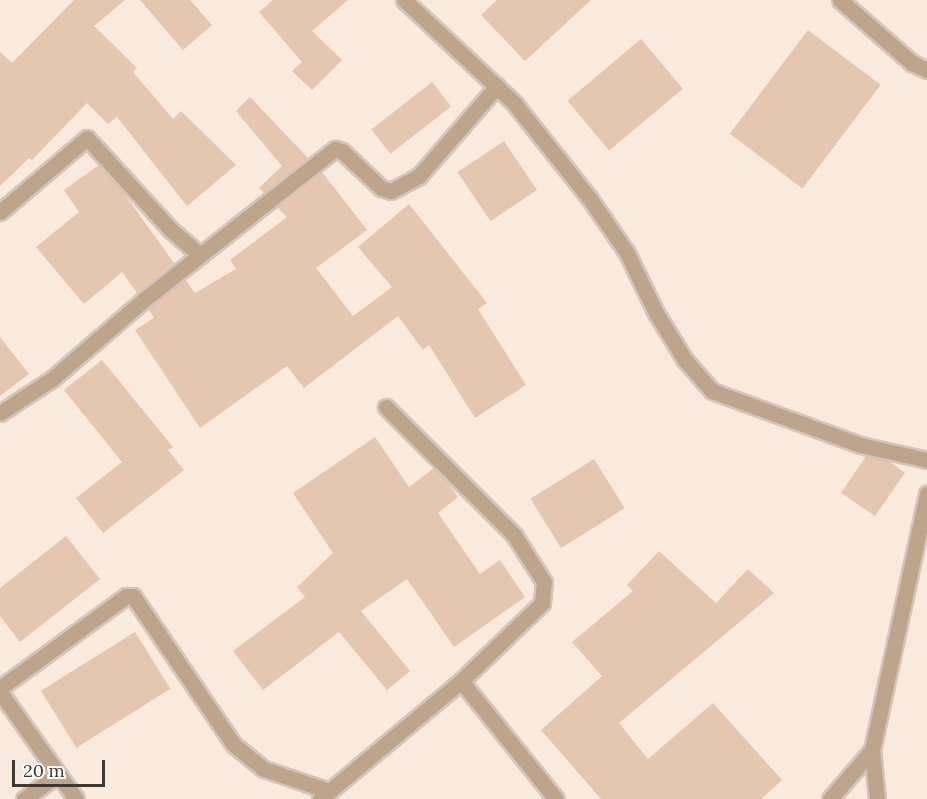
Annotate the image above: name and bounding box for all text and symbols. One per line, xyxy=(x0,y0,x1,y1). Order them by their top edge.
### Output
scale bar xyxy=(15,748,108,786)
text: 20 m xyxy=(23,759,65,782)

